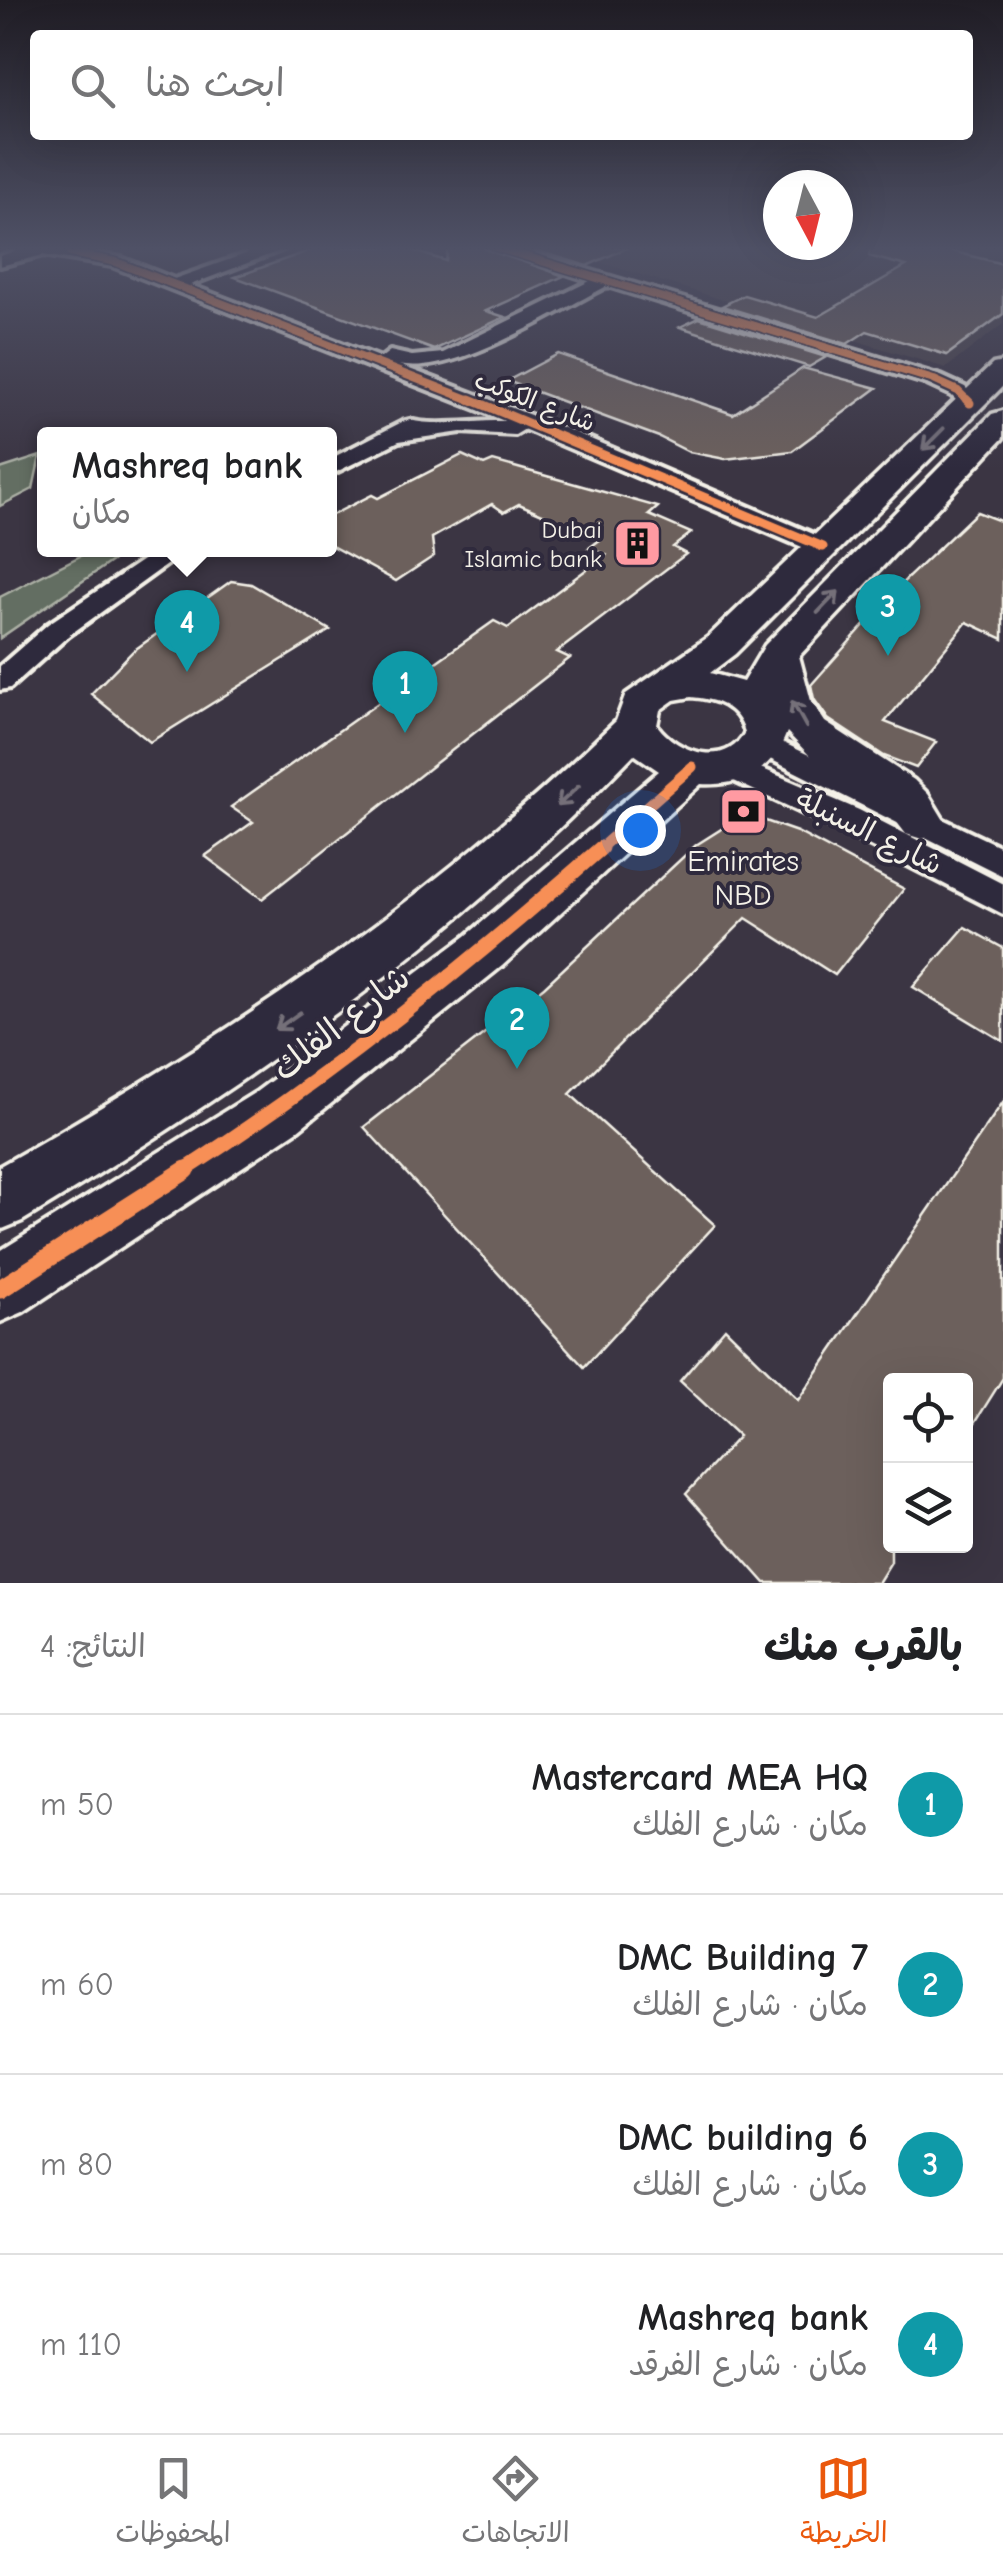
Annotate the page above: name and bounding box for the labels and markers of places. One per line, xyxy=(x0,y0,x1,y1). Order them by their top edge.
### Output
place label: Dubai Islamic bank xyxy=(464,515,602,573)
building icon: Dubai Islamic bank xyxy=(611,517,663,569)
pin: 3 xyxy=(856,574,920,656)
pin: 4 xyxy=(154,590,220,672)
pin: 1 xyxy=(372,650,438,733)
bank icon: Emirates NBD xyxy=(717,786,769,838)
place label: Emirates NBD xyxy=(687,844,799,913)
pin: 2 xyxy=(484,986,550,1069)

